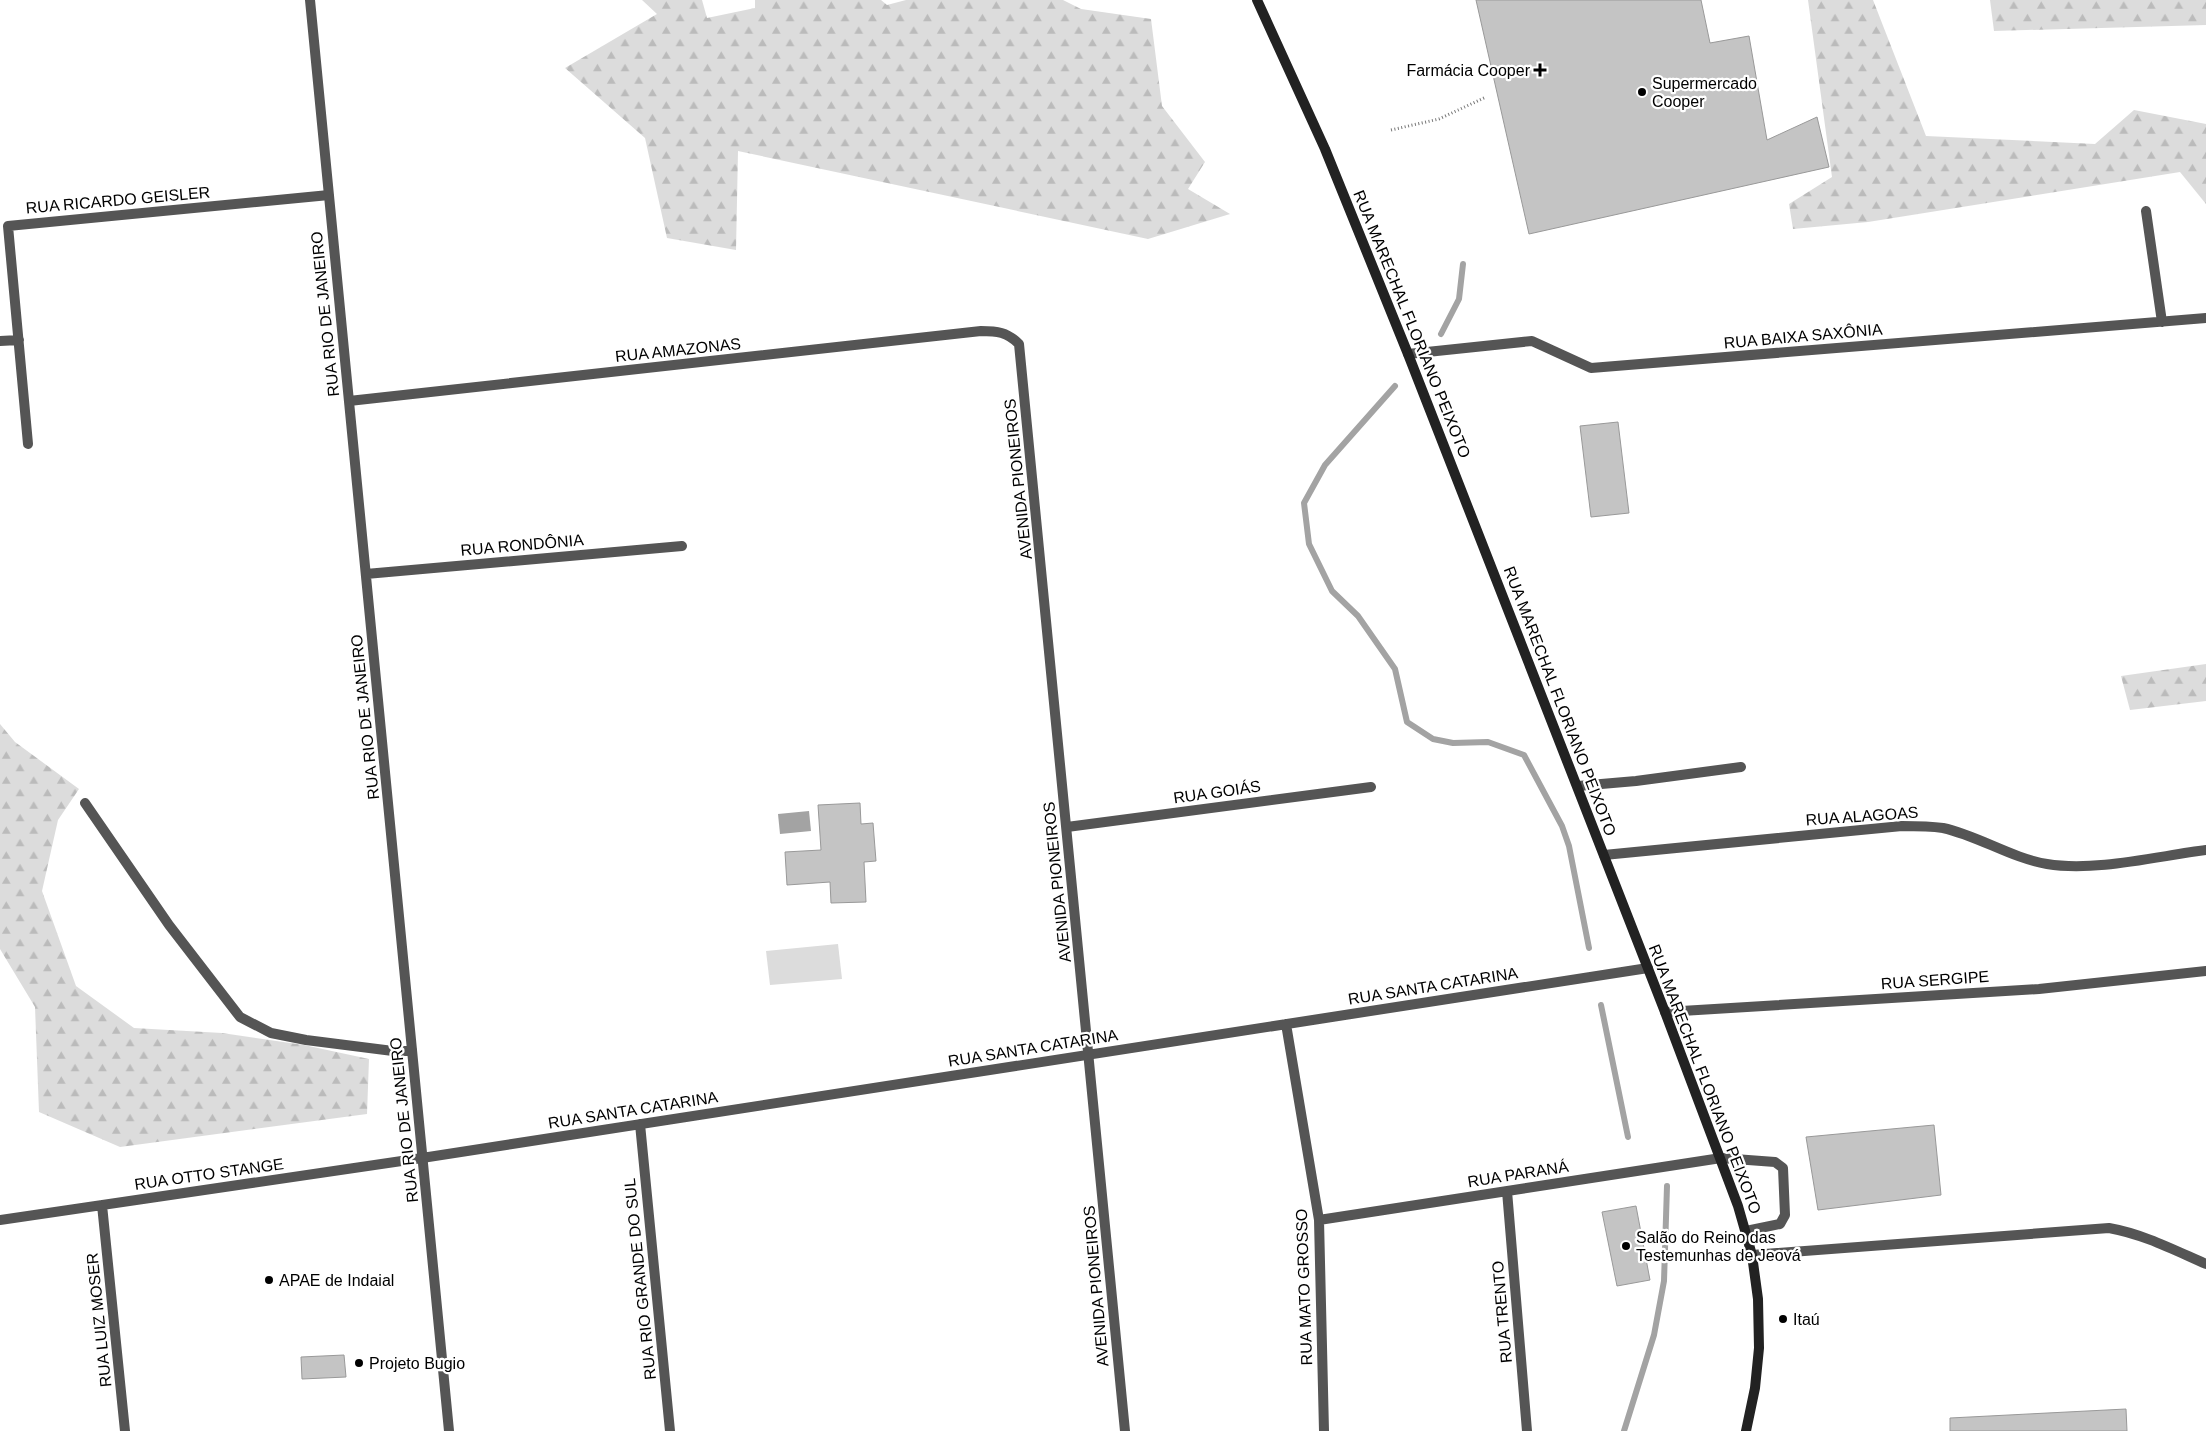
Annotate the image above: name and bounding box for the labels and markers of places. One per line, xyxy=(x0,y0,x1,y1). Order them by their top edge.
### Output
place label: Farmácia Cooper xyxy=(1406,62,1531,79)
marker: Farmácia Cooper xyxy=(1534,64,1546,76)
place label: Supermercado Cooper xyxy=(1652,75,1757,110)
marker: Supermercado Cooper xyxy=(1636,86,1648,98)
place label: Salão do Reino das Testemunhas de Jeová xyxy=(1636,1229,1801,1264)
marker: Salão do Reino das Testemunhas de Jeová xyxy=(1620,1240,1632,1252)
place label: APAE de Indaial xyxy=(279,1272,394,1289)
marker: APAE de Indaial xyxy=(263,1274,275,1286)
place label: Itaú xyxy=(1793,1311,1820,1328)
marker: Itaú xyxy=(1777,1313,1789,1325)
place label: Projeto Bugio xyxy=(369,1355,465,1372)
marker: Projeto Bugio xyxy=(353,1357,365,1369)

